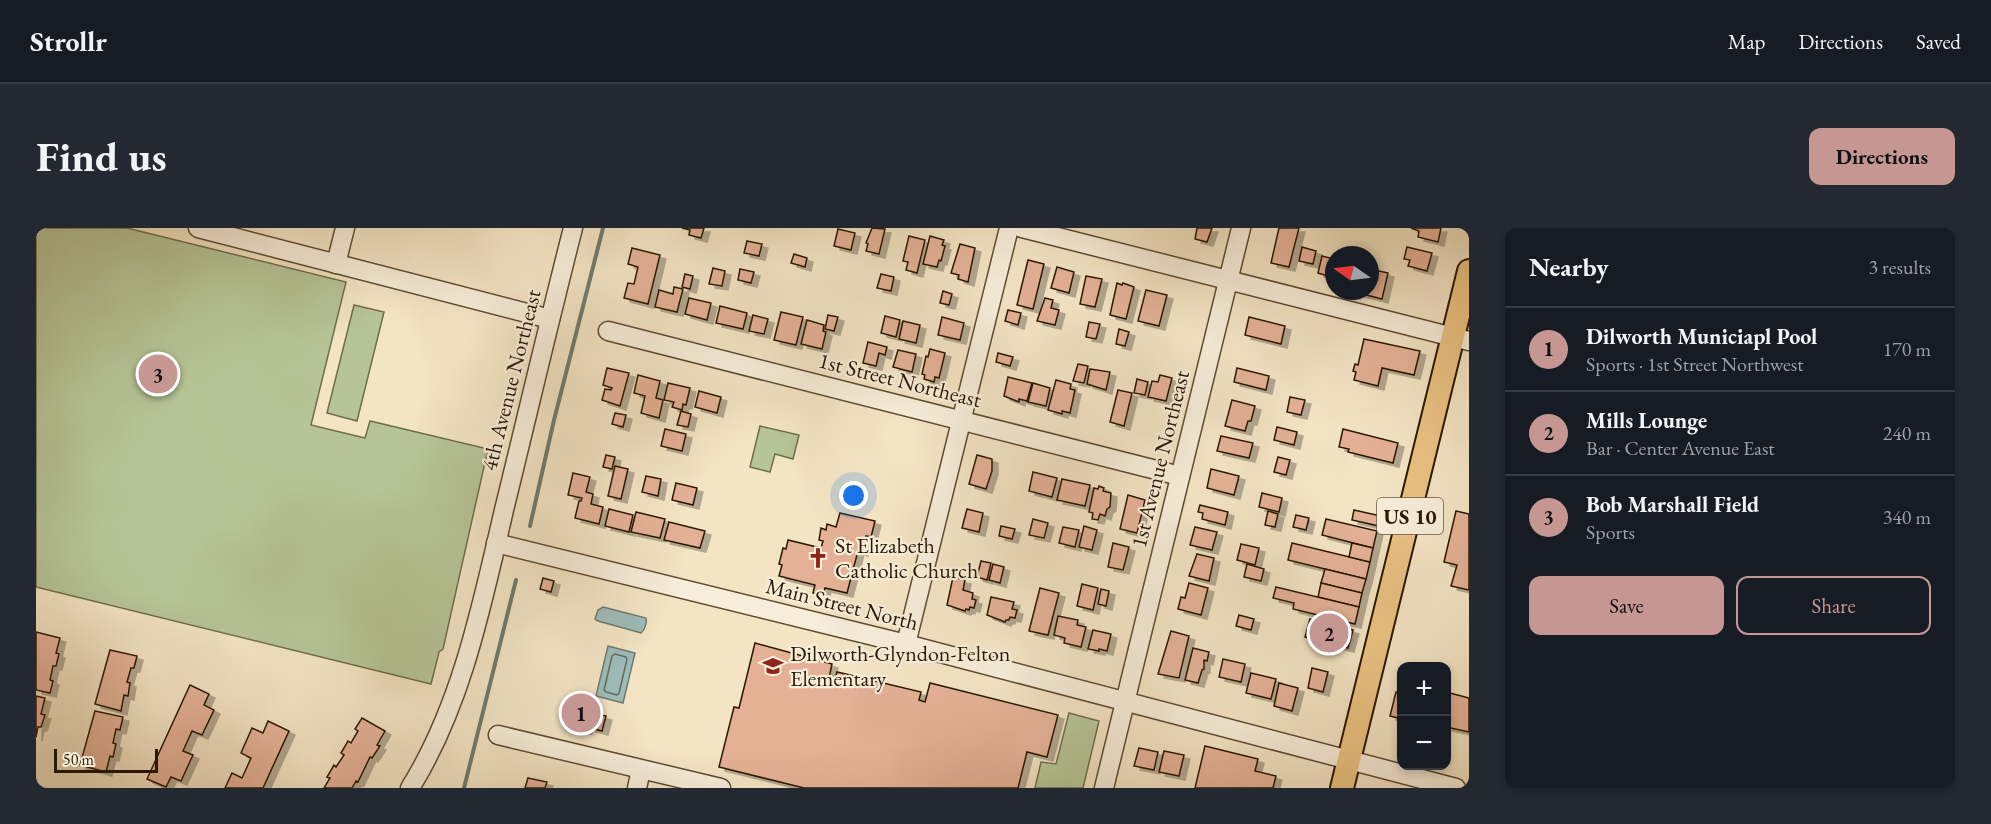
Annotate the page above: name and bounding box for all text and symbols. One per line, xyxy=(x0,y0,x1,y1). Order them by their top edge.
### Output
text: Strollr xyxy=(30,23,107,59)
text: Map xyxy=(1728,28,1765,55)
text: Directions xyxy=(1798,28,1883,55)
text: Saved xyxy=(1916,28,1961,55)
button: Directions xyxy=(1809,128,1955,185)
text: Find us xyxy=(36,129,167,184)
north arrow xyxy=(1325,246,1379,300)
text: Nearby xyxy=(1529,250,1609,284)
text: 3 results xyxy=(1868,254,1931,280)
street label: 4th Avenue Northeast xyxy=(474,286,548,474)
text: Dilworth Municiapl Pool xyxy=(1586,322,1817,351)
text: 1 xyxy=(1543,336,1554,362)
text: 170 m xyxy=(1883,336,1931,362)
street label: 1st Street Northeast xyxy=(815,346,985,414)
text: Sports · 1st Street Northwest xyxy=(1586,351,1804,377)
pin: 3 xyxy=(138,352,178,396)
street label: 1st Avenue Northeast xyxy=(1124,367,1196,551)
text: Mills Lounge xyxy=(1586,406,1707,435)
text: 2 xyxy=(1543,420,1554,446)
text: 240 m xyxy=(1883,420,1931,446)
text: Bar · Center Avenue East xyxy=(1586,435,1775,461)
your location xyxy=(839,481,868,510)
text: Bob Marshall Field xyxy=(1586,490,1759,519)
road number: US 10 xyxy=(1377,498,1443,534)
text: 3 xyxy=(1543,504,1554,530)
text: 340 m xyxy=(1883,504,1931,530)
text: Sports xyxy=(1586,519,1635,545)
place label: St Elizabeth Catholic Church xyxy=(835,531,978,585)
church icon: St Elizabeth Catholic Church xyxy=(806,546,830,570)
street label: Main Street North xyxy=(763,571,921,637)
button: Save xyxy=(1529,576,1724,635)
button: Share xyxy=(1736,576,1931,635)
pin: 2 xyxy=(1310,610,1348,656)
place label: Dilworth-Glyndon-Felton Elementary xyxy=(790,639,1011,693)
school or university icon: Dilworth-Glyndon-Felton Elementary xyxy=(761,654,785,678)
map controls xyxy=(1397,662,1451,770)
button: + xyxy=(1397,662,1451,716)
pin: 1 xyxy=(562,690,600,736)
button: − xyxy=(1397,716,1451,770)
scale bar xyxy=(54,746,158,774)
text: 50 m xyxy=(63,749,94,770)

